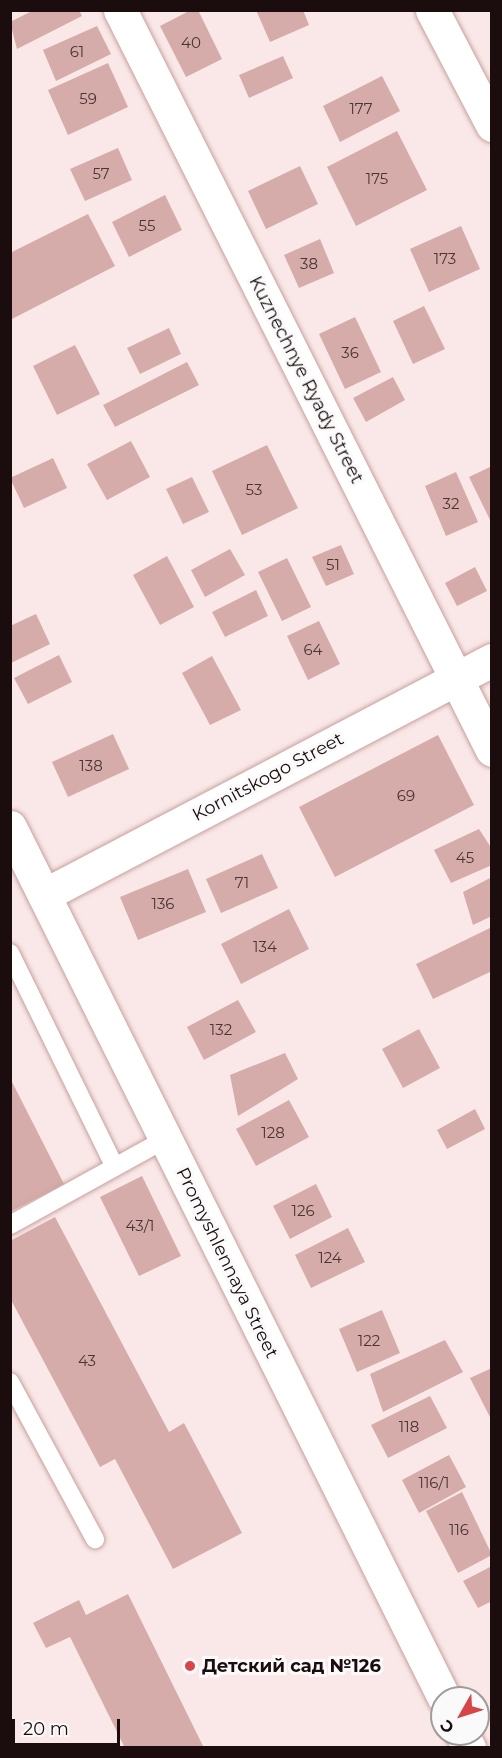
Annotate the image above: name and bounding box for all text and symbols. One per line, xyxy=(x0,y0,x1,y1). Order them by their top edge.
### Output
house number: 40 xyxy=(181,34,201,52)
house number: 61 xyxy=(70,43,84,61)
house number: 59 xyxy=(79,90,97,108)
house number: 177 xyxy=(349,100,373,118)
house number: 57 xyxy=(92,165,110,183)
house number: 175 xyxy=(366,170,388,188)
house number: 55 xyxy=(139,217,155,235)
house number: 173 xyxy=(434,250,456,268)
house number: 38 xyxy=(300,255,318,273)
street label: Kuznechnye Ryady Street xyxy=(244,273,368,487)
house number: 36 xyxy=(341,344,359,362)
house number: 53 xyxy=(246,481,262,499)
house number: 32 xyxy=(443,495,459,513)
house number: 51 xyxy=(326,556,340,574)
house number: 64 xyxy=(303,641,323,659)
street label: Kornitskogo Street xyxy=(189,728,347,826)
house number: 138 xyxy=(79,757,103,775)
house number: 69 xyxy=(397,787,415,805)
house number: 45 xyxy=(456,849,474,867)
house number: 71 xyxy=(235,874,249,892)
house number: 136 xyxy=(151,895,175,913)
house number: 134 xyxy=(253,938,277,956)
house number: 132 xyxy=(210,1021,232,1039)
house number: 128 xyxy=(261,1124,285,1142)
street label: Promyshlennaya Street xyxy=(171,1164,283,1362)
house number: 126 xyxy=(291,1202,315,1220)
house number: 43/1 xyxy=(125,1217,155,1235)
house number: 124 xyxy=(318,1249,342,1267)
house number: 122 xyxy=(358,1332,380,1350)
house number: 43 xyxy=(78,1352,96,1370)
house number: 118 xyxy=(399,1418,419,1436)
house number: 116/1 xyxy=(418,1474,450,1492)
house number: 116 xyxy=(449,1521,469,1539)
place label: Детский сад №126 xyxy=(202,1655,381,1677)
marker: Детский сад №126 xyxy=(183,1659,197,1673)
north arrow xyxy=(430,1686,490,1746)
scale bar xyxy=(15,1707,123,1745)
text: С xyxy=(436,1716,458,1737)
text: 20 m xyxy=(23,1718,69,1740)

